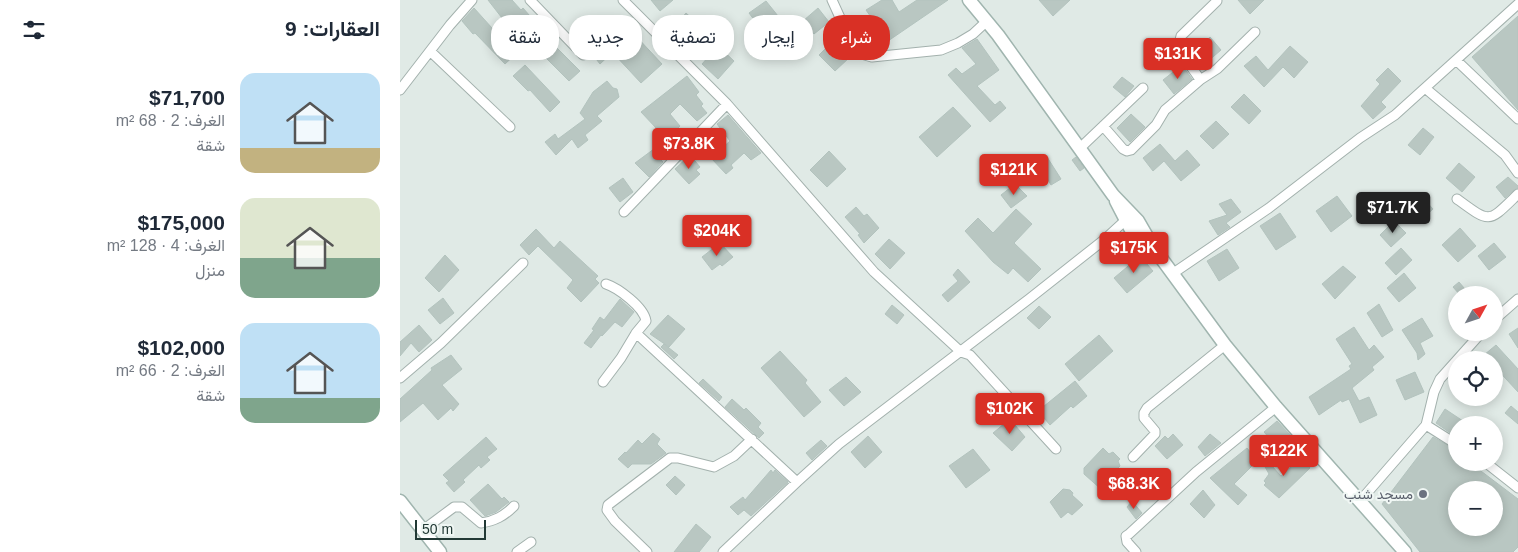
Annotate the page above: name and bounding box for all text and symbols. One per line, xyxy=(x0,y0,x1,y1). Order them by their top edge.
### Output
chip: شقة xyxy=(491,15,559,60)
chip: جديد xyxy=(569,15,642,60)
chip: تصفية xyxy=(652,15,734,60)
chip: إيجار xyxy=(744,15,813,60)
chip: شراء xyxy=(823,15,890,60)
icon: filters xyxy=(20,16,48,44)
text: العقارات: 9 xyxy=(285,17,380,40)
pin: $131K xyxy=(1143,38,1213,80)
text: $131K xyxy=(1154,45,1202,62)
text: $71,700 xyxy=(149,86,225,109)
icon: home xyxy=(280,93,340,153)
text: الغرف: 2 · 68 m² xyxy=(116,112,225,129)
pin: $73.8K xyxy=(648,128,730,170)
text: $73.8K xyxy=(663,135,715,152)
text: شقة xyxy=(196,137,225,154)
pin: $121K xyxy=(979,154,1049,196)
text: $121K xyxy=(990,161,1038,178)
pin: $71.7K xyxy=(1352,192,1434,234)
text: $71.7K xyxy=(1367,199,1419,216)
text: $175,000 xyxy=(137,211,225,234)
pin: $204K xyxy=(682,214,752,257)
icon: home xyxy=(280,218,340,278)
text: $204K xyxy=(693,222,741,239)
pin: $175K xyxy=(1099,232,1169,274)
text: الغرف: 4 · 128 m² xyxy=(107,237,225,254)
text: $175K xyxy=(1110,239,1158,256)
text: منزل xyxy=(195,262,225,279)
north arrow xyxy=(1448,286,1502,341)
map controls xyxy=(1448,286,1503,536)
text: $102,000 xyxy=(137,336,225,359)
icon: home xyxy=(280,343,340,403)
button: locate xyxy=(1448,351,1503,406)
text: الغرف: 2 · 66 m² xyxy=(116,362,225,379)
text: شقة xyxy=(196,387,225,404)
pin: $102K xyxy=(975,392,1045,435)
text: $102K xyxy=(986,400,1034,417)
button: + xyxy=(1448,416,1503,471)
pin: $122K xyxy=(1249,434,1319,477)
text: $122K xyxy=(1260,442,1308,459)
pin: $68.3K xyxy=(1093,468,1175,510)
text: $68.3K xyxy=(1108,475,1160,492)
button: − xyxy=(1448,481,1503,536)
place label: مسجد شنب xyxy=(1344,486,1413,503)
marker: مسجد شنب xyxy=(1417,488,1429,500)
scale bar xyxy=(415,517,486,540)
text: 50 m xyxy=(422,521,453,537)

